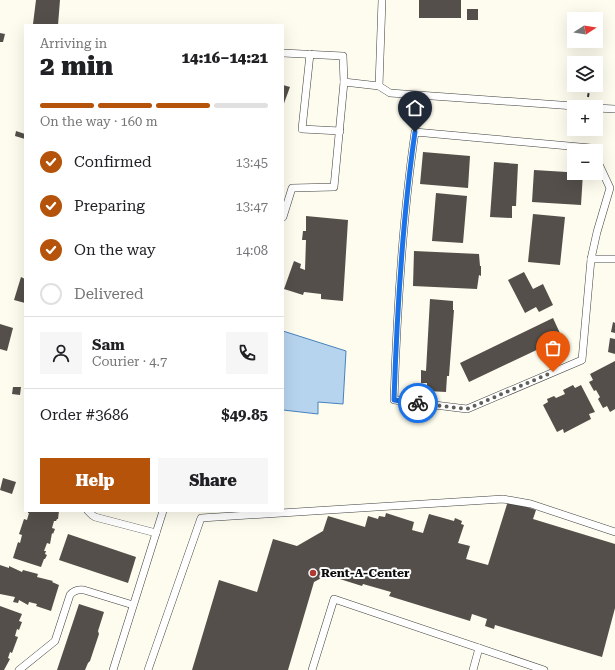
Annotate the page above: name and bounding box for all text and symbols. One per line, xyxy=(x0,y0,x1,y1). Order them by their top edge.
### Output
north arrow xyxy=(567,12,603,48)
map controls xyxy=(567,12,603,180)
text: Arriving in xyxy=(40,36,107,51)
text: 14:16–14:21 xyxy=(182,49,268,67)
text: 2 min xyxy=(40,51,113,81)
button: layers xyxy=(567,56,603,92)
pin xyxy=(398,91,432,132)
icon: home xyxy=(404,97,426,119)
button: + xyxy=(567,100,603,136)
text: On the way · 160 m xyxy=(40,114,157,129)
button: − xyxy=(567,144,603,180)
icon: check xyxy=(40,151,62,173)
text: Confirmed xyxy=(74,153,152,171)
text: 13:45 xyxy=(236,155,268,170)
icon: check xyxy=(40,195,62,217)
text: Preparing xyxy=(74,197,145,215)
text: 13:47 xyxy=(236,199,268,214)
icon: check xyxy=(40,239,62,261)
text: On the way xyxy=(74,241,156,259)
text: 14:08 xyxy=(236,243,268,258)
text: Delivered xyxy=(74,285,144,303)
pin xyxy=(536,331,570,372)
button: person xyxy=(40,332,82,374)
button: phone xyxy=(226,332,268,374)
text: Sam xyxy=(92,336,125,354)
icon: bag xyxy=(542,337,564,359)
text: Courier · 4.7 xyxy=(92,354,167,369)
courier xyxy=(398,383,438,423)
icon: bike xyxy=(407,392,429,414)
text: Order #3686 xyxy=(40,406,129,424)
text: $49.85 xyxy=(221,406,268,424)
button: Help xyxy=(40,458,150,504)
button: Share xyxy=(158,458,268,504)
place label: Rent-A-Center xyxy=(321,566,410,580)
marker: Rent-A-Center xyxy=(308,568,318,578)

